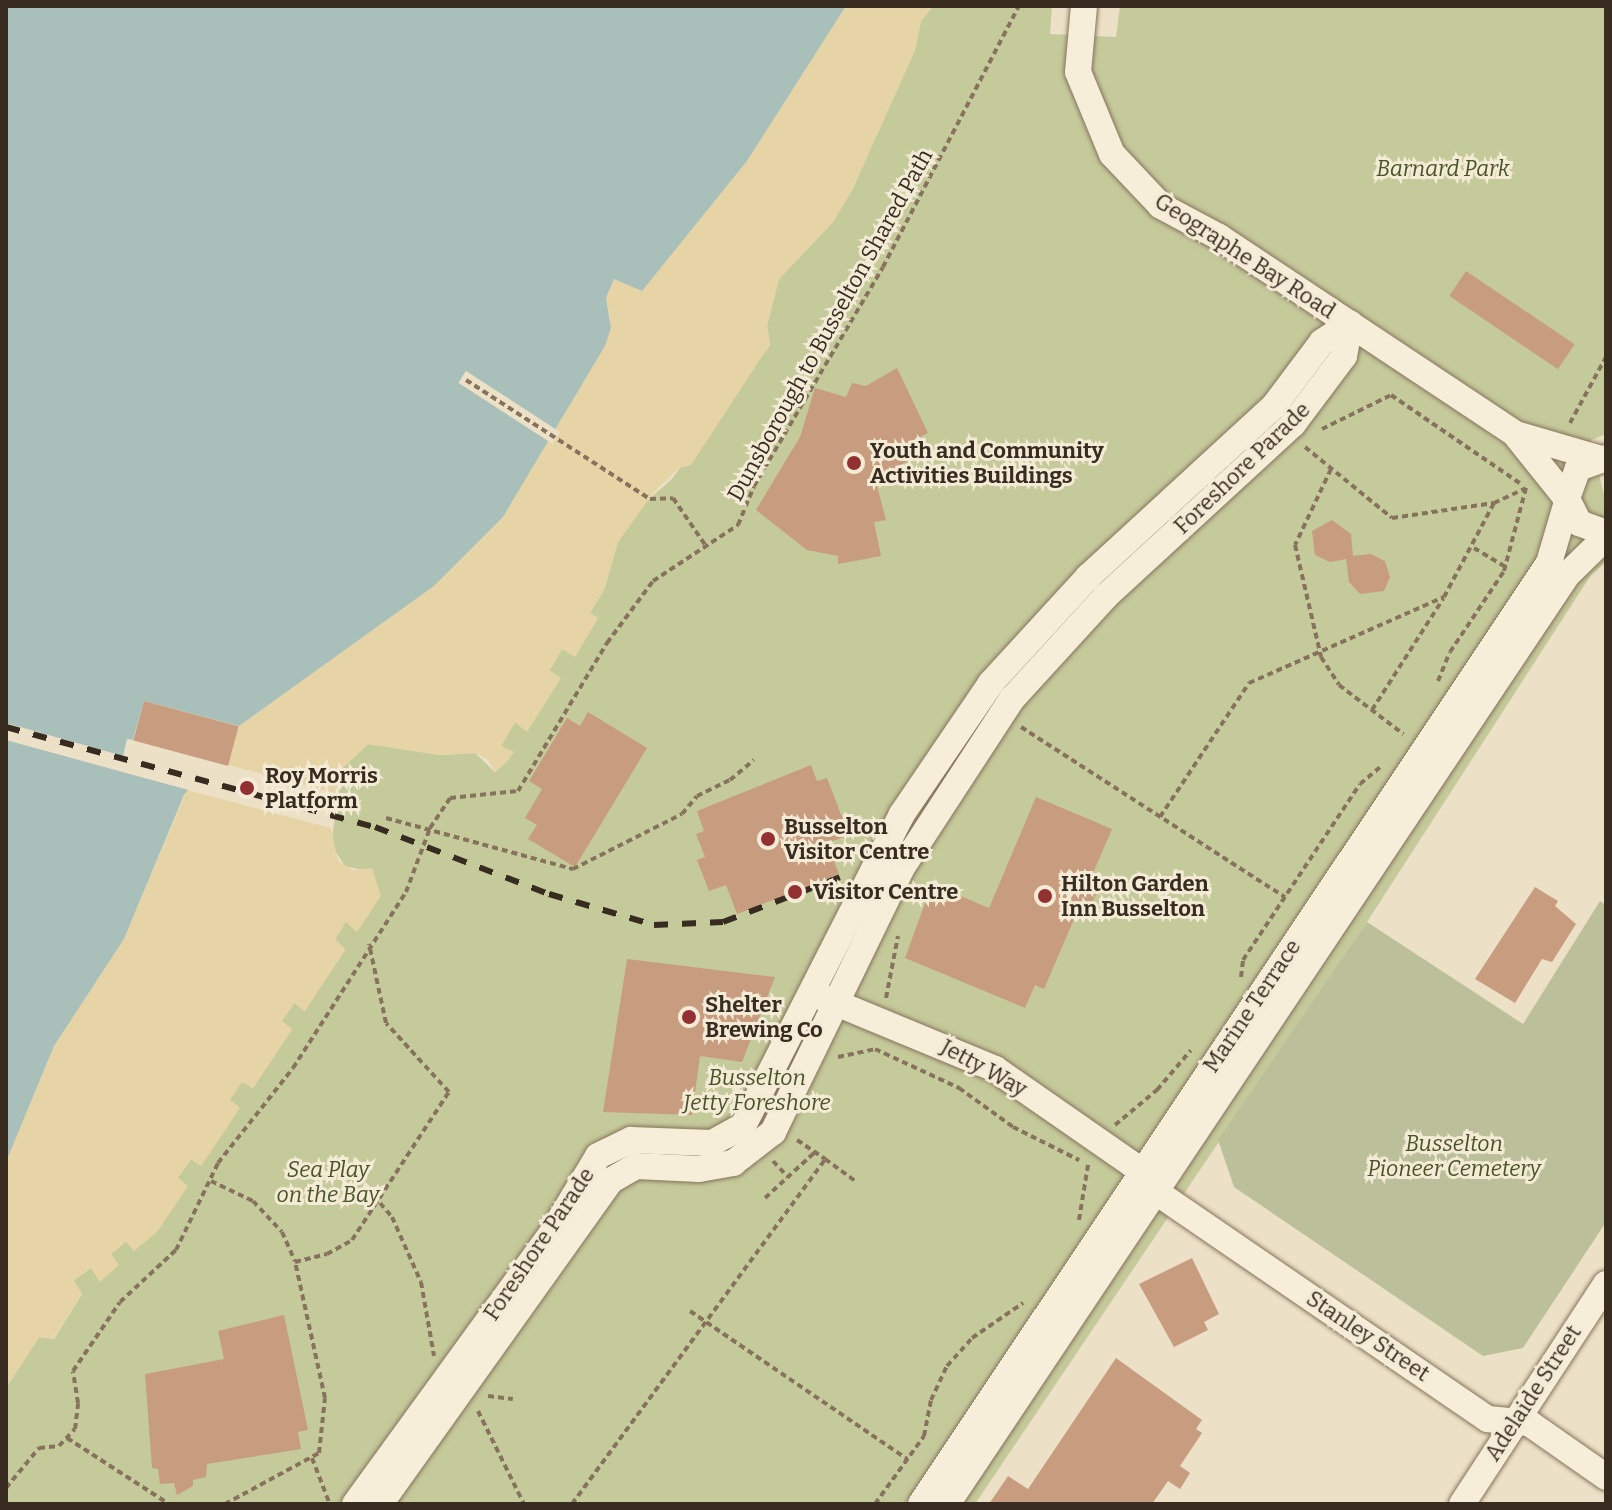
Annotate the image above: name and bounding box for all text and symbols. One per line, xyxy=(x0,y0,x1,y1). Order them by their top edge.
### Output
street label: Dunsborough to Busselton Shared Path xyxy=(722,144,938,506)
park label: Barnard Park xyxy=(1376,156,1510,182)
street label: Geographe Bay Road xyxy=(1150,188,1340,324)
street label: Foreshore Parade xyxy=(1169,397,1315,539)
place label: Youth and Community Activities Buildings xyxy=(870,437,1104,488)
marker: Youth and Community Activities Buildings xyxy=(845,454,863,472)
place label: Roy Morris Platform xyxy=(265,762,378,814)
marker: Roy Morris Platform xyxy=(236,777,258,799)
place label: Busselton Visitor Centre xyxy=(784,813,929,864)
marker: Busselton Visitor Centre xyxy=(759,830,777,848)
place label: Hilton Garden Inn Busselton xyxy=(1061,870,1209,922)
place label: Visitor Centre xyxy=(813,879,958,905)
marker: Visitor Centre xyxy=(784,881,806,903)
marker: Hilton Garden Inn Busselton xyxy=(1036,887,1054,905)
street label: Marine Terrace xyxy=(1198,934,1306,1078)
place label: Shelter Brewing Co xyxy=(705,991,823,1042)
marker: Shelter Brewing Co xyxy=(680,1008,698,1026)
street label: Jetty Way xyxy=(936,1034,1032,1102)
park label: Busselton Jetty Foreshore xyxy=(683,1064,831,1116)
park label: Busselton Pioneer Cemetery xyxy=(1367,1130,1541,1182)
park label: Sea Play on the Bay xyxy=(277,1156,379,1208)
street label: Foreshore Parade xyxy=(478,1163,600,1325)
street label: Stanley Street xyxy=(1301,1285,1435,1387)
street label: Adelaide Street xyxy=(1479,1320,1587,1466)

